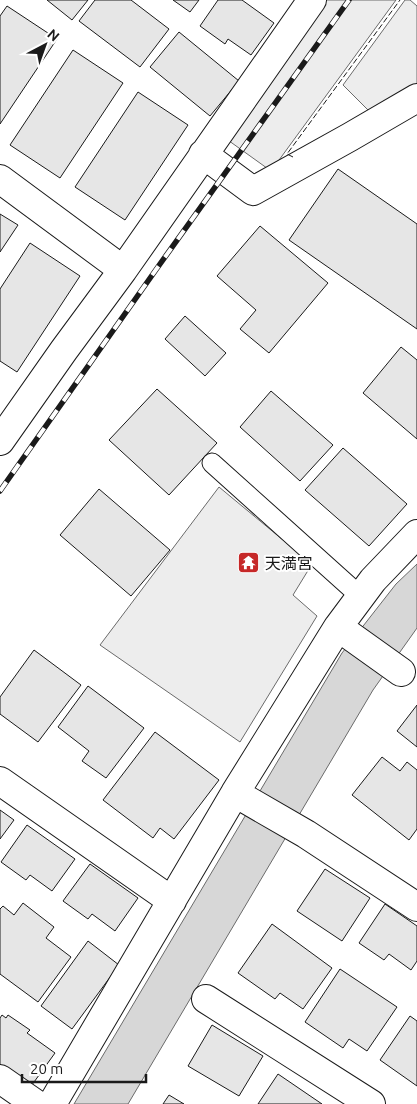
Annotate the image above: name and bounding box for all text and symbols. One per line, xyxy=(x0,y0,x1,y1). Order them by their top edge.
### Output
north arrow xyxy=(20,20,70,70)
text: N xyxy=(44,26,63,45)
temple icon: 天満宮 xyxy=(237,551,261,575)
place label: 天満宮 xyxy=(265,554,313,572)
scale bar xyxy=(22,1052,146,1084)
text: 20 m xyxy=(30,1060,63,1077)

